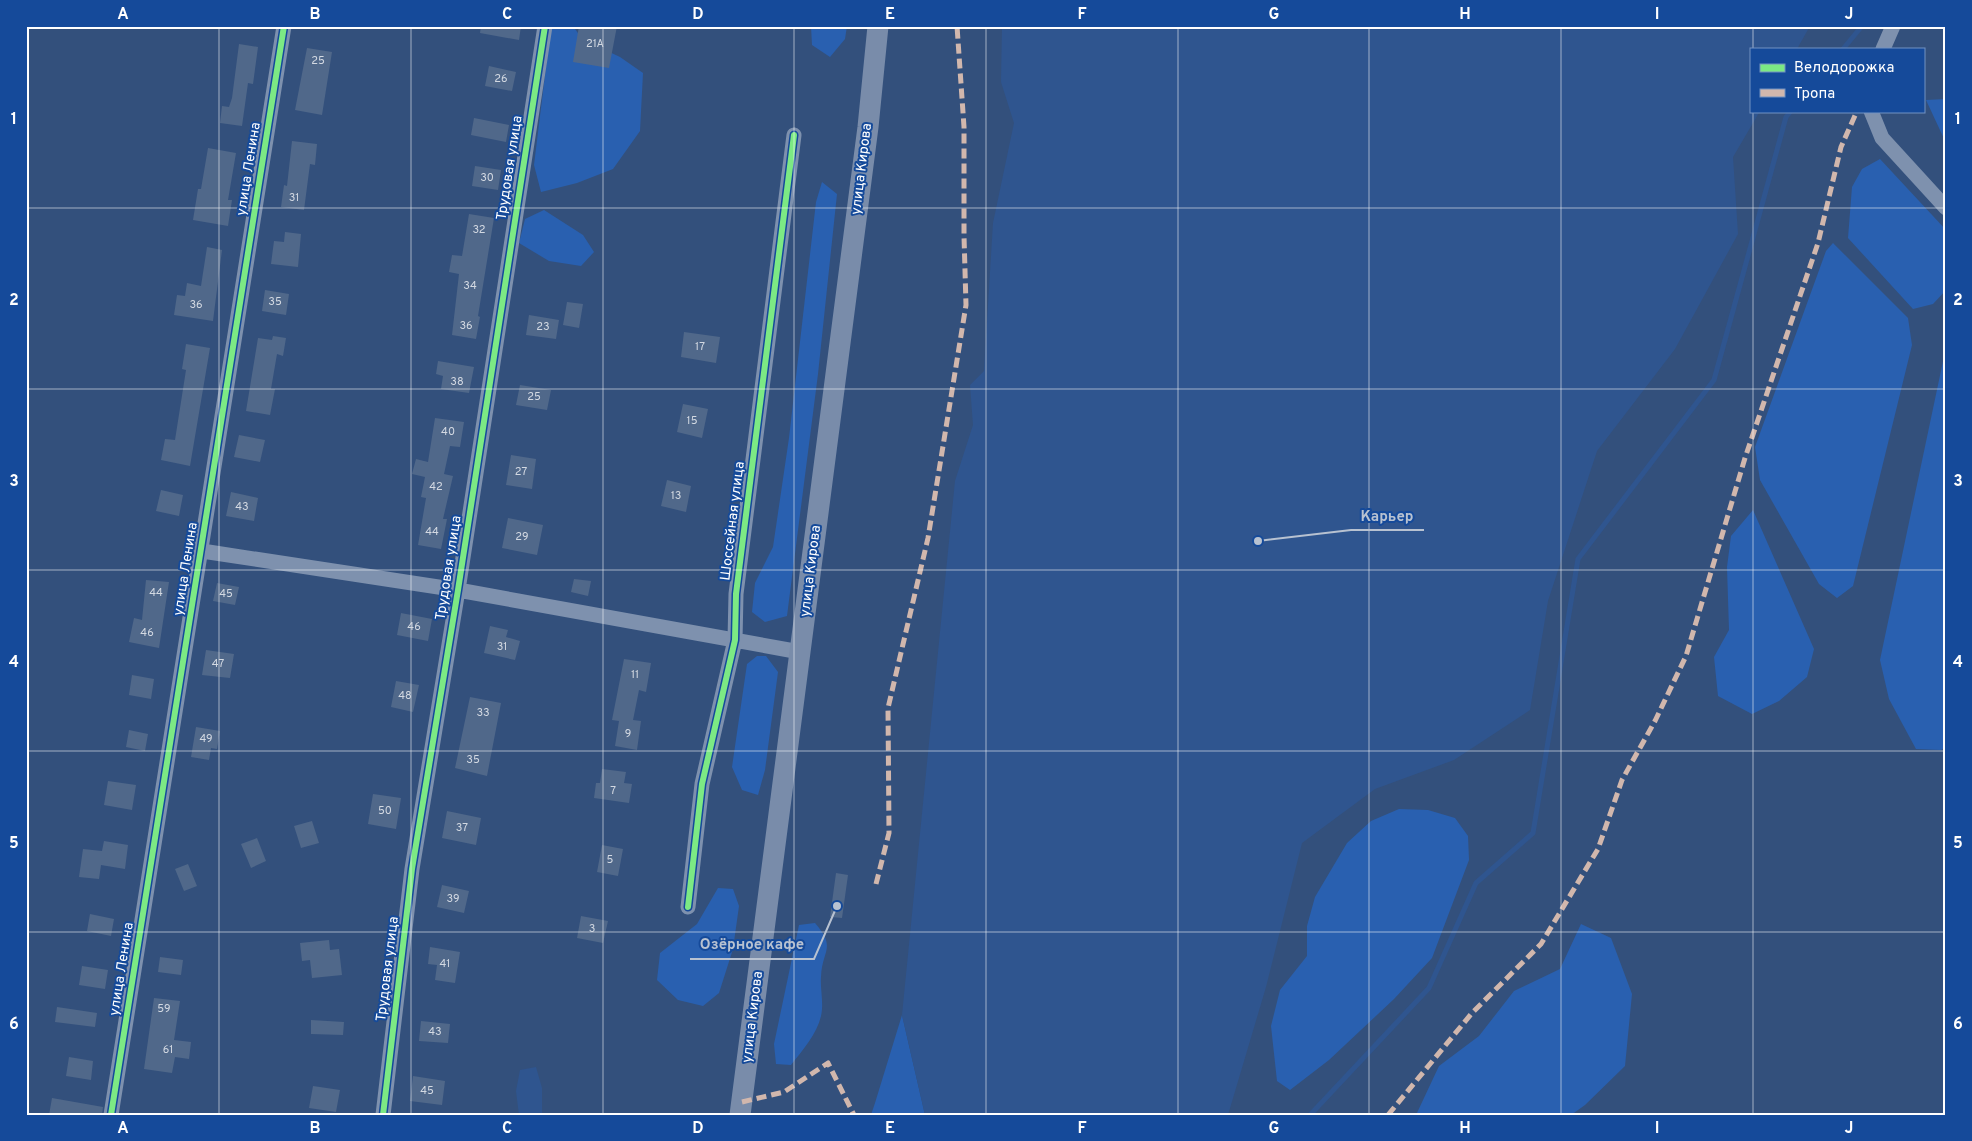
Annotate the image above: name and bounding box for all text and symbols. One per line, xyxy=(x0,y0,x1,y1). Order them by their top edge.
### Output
text: A xyxy=(117,5,129,25)
text: B xyxy=(309,5,321,25)
text: C xyxy=(502,5,512,25)
text: D xyxy=(692,5,704,25)
text: E xyxy=(885,5,895,25)
text: F xyxy=(1077,5,1087,25)
text: G xyxy=(1269,5,1279,25)
text: H xyxy=(1459,5,1471,25)
text: I xyxy=(1655,5,1659,25)
text: J xyxy=(1845,5,1853,25)
house number: 21А xyxy=(586,37,604,51)
legend xyxy=(1750,48,1924,112)
house number: 25 xyxy=(311,54,325,68)
text: Велодорожка xyxy=(1794,59,1894,78)
house number: 26 xyxy=(494,72,508,86)
text: Тропа xyxy=(1794,85,1835,104)
text: 1 xyxy=(11,110,17,130)
text: 1 xyxy=(1955,110,1961,130)
street label: Трудовая улица xyxy=(493,114,527,222)
street label: улица Ленина xyxy=(233,121,265,217)
street label: улица Кирова xyxy=(848,122,876,216)
house number: 30 xyxy=(480,171,494,185)
house number: 31 xyxy=(289,191,299,205)
house number: 32 xyxy=(472,223,486,237)
house number: 34 xyxy=(463,279,477,293)
text: 2 xyxy=(9,291,19,311)
text: 2 xyxy=(1953,291,1963,311)
house number: 35 xyxy=(268,295,282,309)
house number: 36 xyxy=(189,298,203,312)
house number: 36 xyxy=(459,319,473,333)
house number: 23 xyxy=(536,320,550,334)
house number: 17 xyxy=(695,340,705,354)
house number: 38 xyxy=(450,375,464,389)
house number: 25 xyxy=(527,390,541,404)
house number: 15 xyxy=(687,414,698,428)
house number: 40 xyxy=(441,425,455,439)
street label: Шоссейная улица xyxy=(717,460,749,582)
house number: 27 xyxy=(515,465,527,479)
text: 3 xyxy=(9,472,19,492)
text: 3 xyxy=(1953,472,1963,492)
house number: 42 xyxy=(429,480,443,494)
house number: 13 xyxy=(671,489,681,503)
house number: 43 xyxy=(235,500,249,514)
callout: Карьер xyxy=(1351,500,1424,530)
text: Карьер xyxy=(1361,508,1413,527)
street label: Трудовая улица xyxy=(432,514,466,622)
street label: улица Ленина xyxy=(170,521,202,617)
street label: улица Кирова xyxy=(797,524,825,618)
house number: 44 xyxy=(425,525,439,539)
house number: 29 xyxy=(515,530,529,544)
house number: 44 xyxy=(149,586,163,600)
house number: 45 xyxy=(219,587,233,601)
house number: 46 xyxy=(407,620,421,634)
house number: 46 xyxy=(140,626,154,640)
house number: 31 xyxy=(497,640,507,654)
text: 4 xyxy=(9,653,19,673)
text: 4 xyxy=(1953,653,1963,673)
house number: 47 xyxy=(212,657,224,671)
house number: 11 xyxy=(631,668,639,682)
house number: 48 xyxy=(398,689,412,703)
house number: 33 xyxy=(476,706,490,720)
house number: 9 xyxy=(625,727,631,741)
house number: 49 xyxy=(199,732,213,746)
house number: 35 xyxy=(466,753,480,767)
house number: 7 xyxy=(610,784,616,798)
house number: 50 xyxy=(378,804,392,818)
house number: 37 xyxy=(456,821,468,835)
text: 5 xyxy=(9,834,19,854)
text: 5 xyxy=(1953,834,1963,854)
house number: 5 xyxy=(607,853,614,867)
house number: 39 xyxy=(447,892,459,906)
street label: Трудовая улица xyxy=(373,915,403,1023)
street label: улица Ленина xyxy=(106,921,138,1017)
house number: 3 xyxy=(589,922,595,936)
callout: Озёрное кафе xyxy=(690,929,814,959)
text: Озёрное кафе xyxy=(700,936,804,955)
house number: 41 xyxy=(440,957,450,971)
street label: улица Кирова xyxy=(739,970,767,1064)
house number: 59 xyxy=(157,1002,171,1016)
text: 6 xyxy=(9,1015,19,1035)
text: 6 xyxy=(1953,1015,1963,1035)
house number: 43 xyxy=(428,1025,442,1039)
house number: 61 xyxy=(163,1043,173,1057)
house number: 45 xyxy=(420,1084,434,1098)
text: A xyxy=(117,1119,129,1139)
text: B xyxy=(309,1119,321,1139)
text: C xyxy=(502,1119,512,1139)
text: D xyxy=(692,1119,704,1139)
text: E xyxy=(885,1119,895,1139)
text: F xyxy=(1077,1119,1087,1139)
text: G xyxy=(1269,1119,1279,1139)
text: H xyxy=(1459,1119,1471,1139)
text: I xyxy=(1655,1119,1659,1139)
text: J xyxy=(1845,1119,1853,1139)

